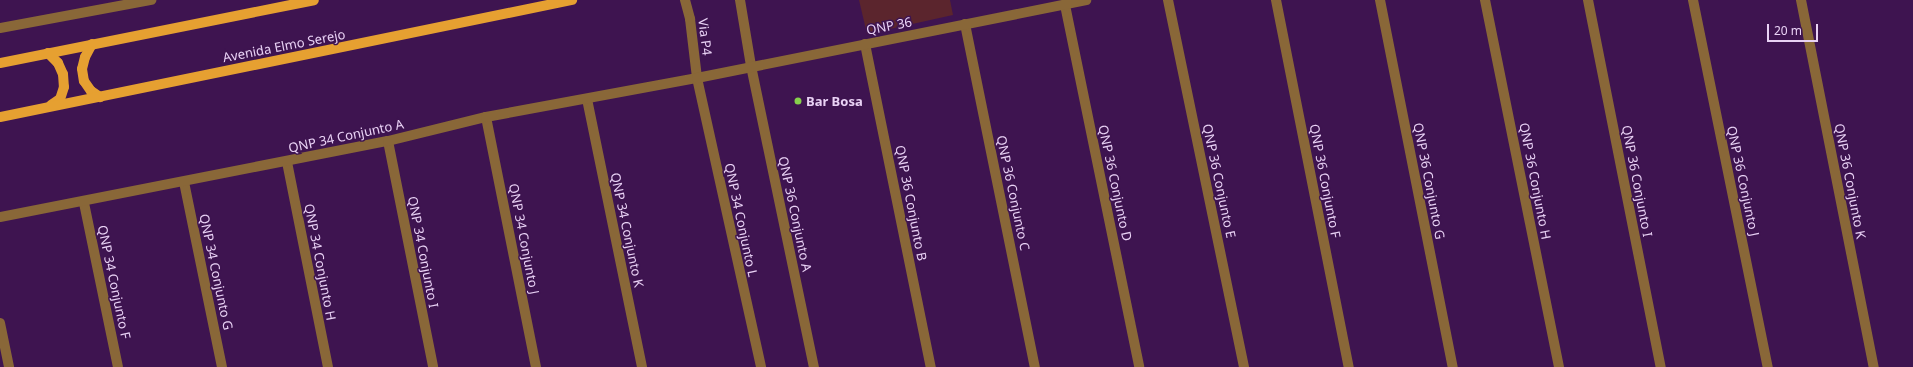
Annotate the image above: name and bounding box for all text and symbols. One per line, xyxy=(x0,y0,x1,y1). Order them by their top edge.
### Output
street label: QNP 36 xyxy=(865,14,913,38)
scale bar xyxy=(1769,16,1820,42)
street label: Via P4 xyxy=(695,18,715,56)
text: 20 m xyxy=(1774,22,1802,39)
street label: Avenida Elmo Serejo xyxy=(221,26,347,66)
place label: Bar Bosa xyxy=(806,93,863,109)
marker: Bar Bosa xyxy=(793,96,803,106)
street label: QNP 34 Conjunto A xyxy=(287,116,405,156)
street label: QNP 36 Conjunto G xyxy=(1410,121,1448,241)
street label: QNP 36 Conjunto H xyxy=(1516,121,1554,241)
street label: QNP 36 Conjunto K xyxy=(1831,122,1869,240)
street label: QNP 36 Conjunto D xyxy=(1095,123,1135,243)
street label: QNP 36 Conjunto E xyxy=(1199,123,1239,239)
street label: QNP 36 Conjunto F xyxy=(1306,123,1344,239)
street label: QNP 36 Conjunto I xyxy=(1619,124,1655,238)
street label: QNP 36 Conjunto J xyxy=(1724,124,1762,238)
street label: QNP 36 Conjunto C xyxy=(993,134,1033,252)
street label: QNP 36 Conjunto B xyxy=(892,144,930,262)
street label: QNP 36 Conjunto A xyxy=(775,155,815,273)
street label: QNP 34 Conjunto L xyxy=(721,162,761,278)
street label: QNP 34 Conjunto K xyxy=(607,171,647,289)
street label: QNP 34 Conjunto J xyxy=(506,182,542,296)
street label: QNP 34 Conjunto I xyxy=(405,195,441,309)
street label: QNP 34 Conjunto H xyxy=(301,202,339,322)
street label: QNP 34 Conjunto G xyxy=(196,212,236,332)
street label: QNP 34 Conjunto F xyxy=(94,224,134,340)

